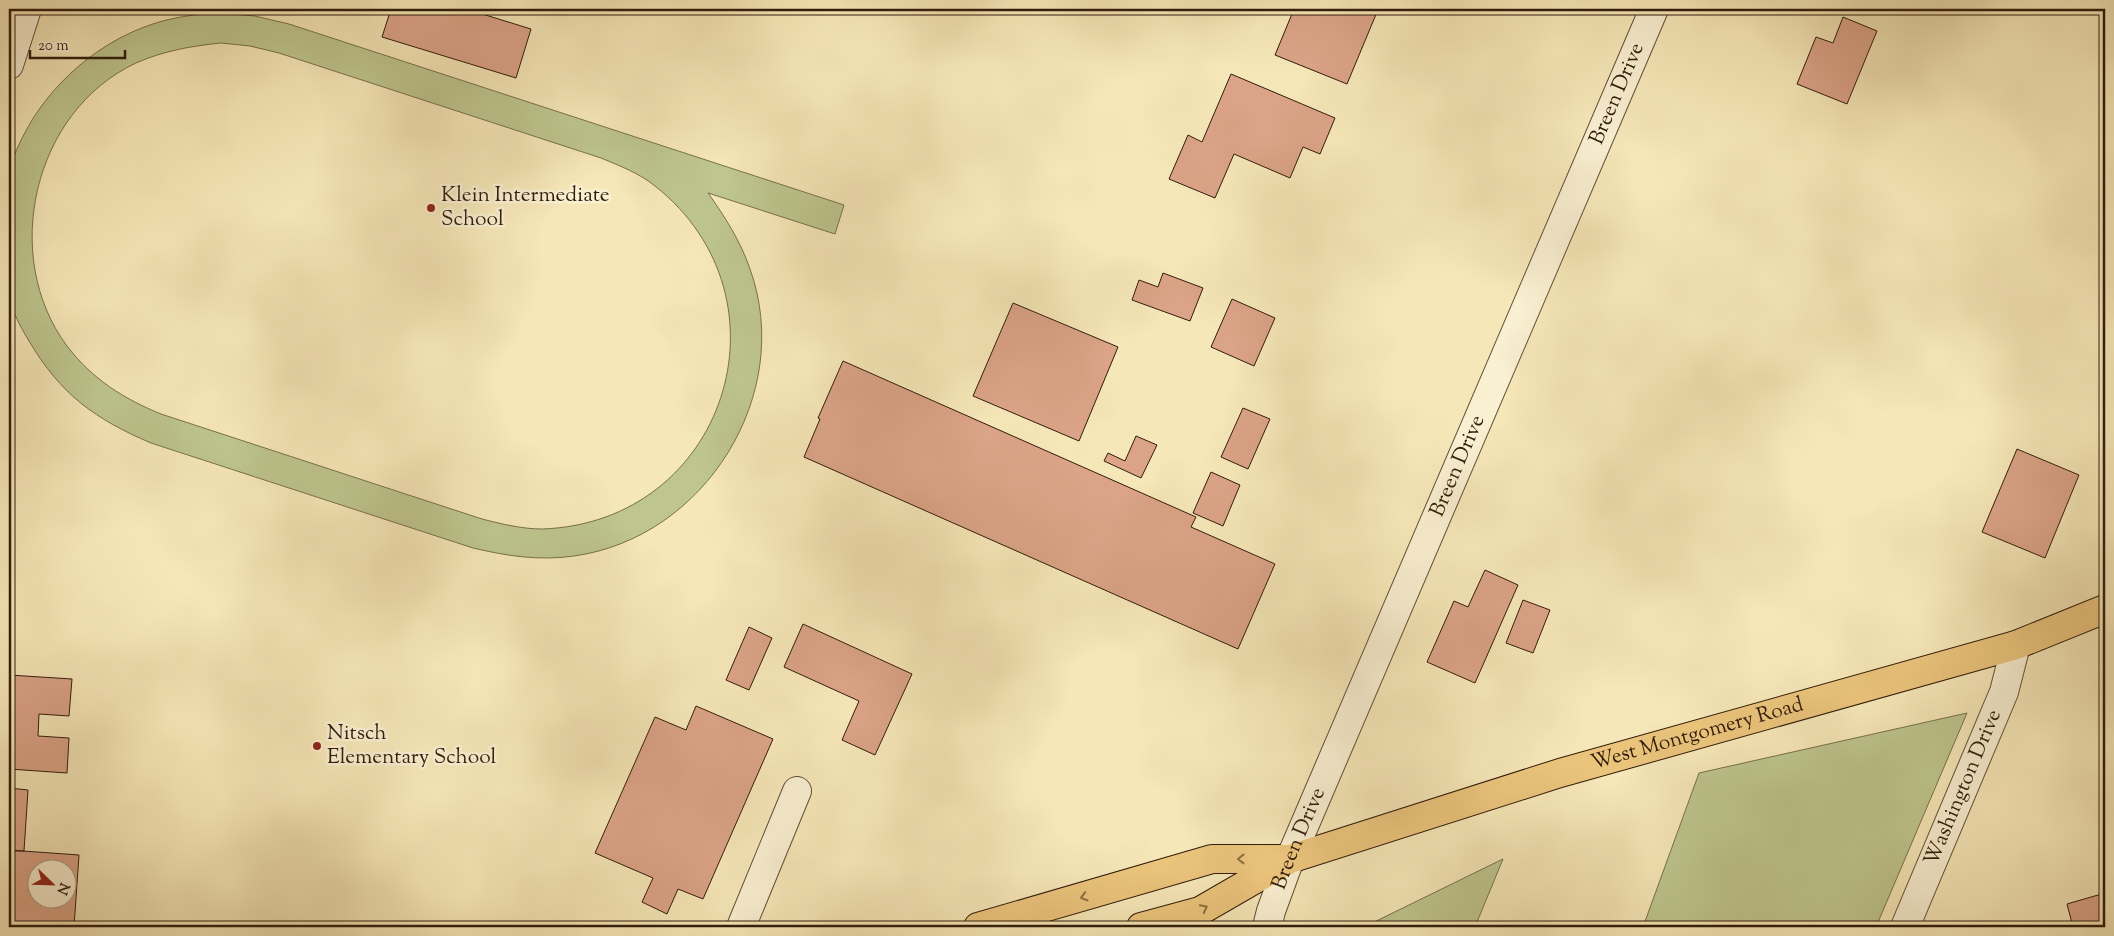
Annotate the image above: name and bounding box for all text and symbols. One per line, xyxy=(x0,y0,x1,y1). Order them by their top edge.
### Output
scale bar xyxy=(30,28,125,60)
text: 20 m xyxy=(38,36,69,57)
street label: Breen Drive xyxy=(1583,38,1653,150)
place label: Klein Intermediate School xyxy=(441,181,610,235)
marker: Klein Intermediate School xyxy=(425,202,437,214)
street label: Breen Drive xyxy=(1423,411,1493,522)
street label: West Montgomery Road xyxy=(1587,690,1807,779)
street label: Washington Drive xyxy=(1917,705,2010,871)
place label: Nitsch Elementary School xyxy=(327,719,497,773)
marker: Nitsch Elementary School xyxy=(311,740,323,752)
street label: Breen Drive xyxy=(1265,783,1334,894)
one-way arrow xyxy=(1237,854,1244,864)
north arrow xyxy=(28,858,78,908)
text: N xyxy=(51,879,74,897)
one-way arrow xyxy=(1080,891,1089,901)
one-way arrow xyxy=(1199,904,1208,914)

